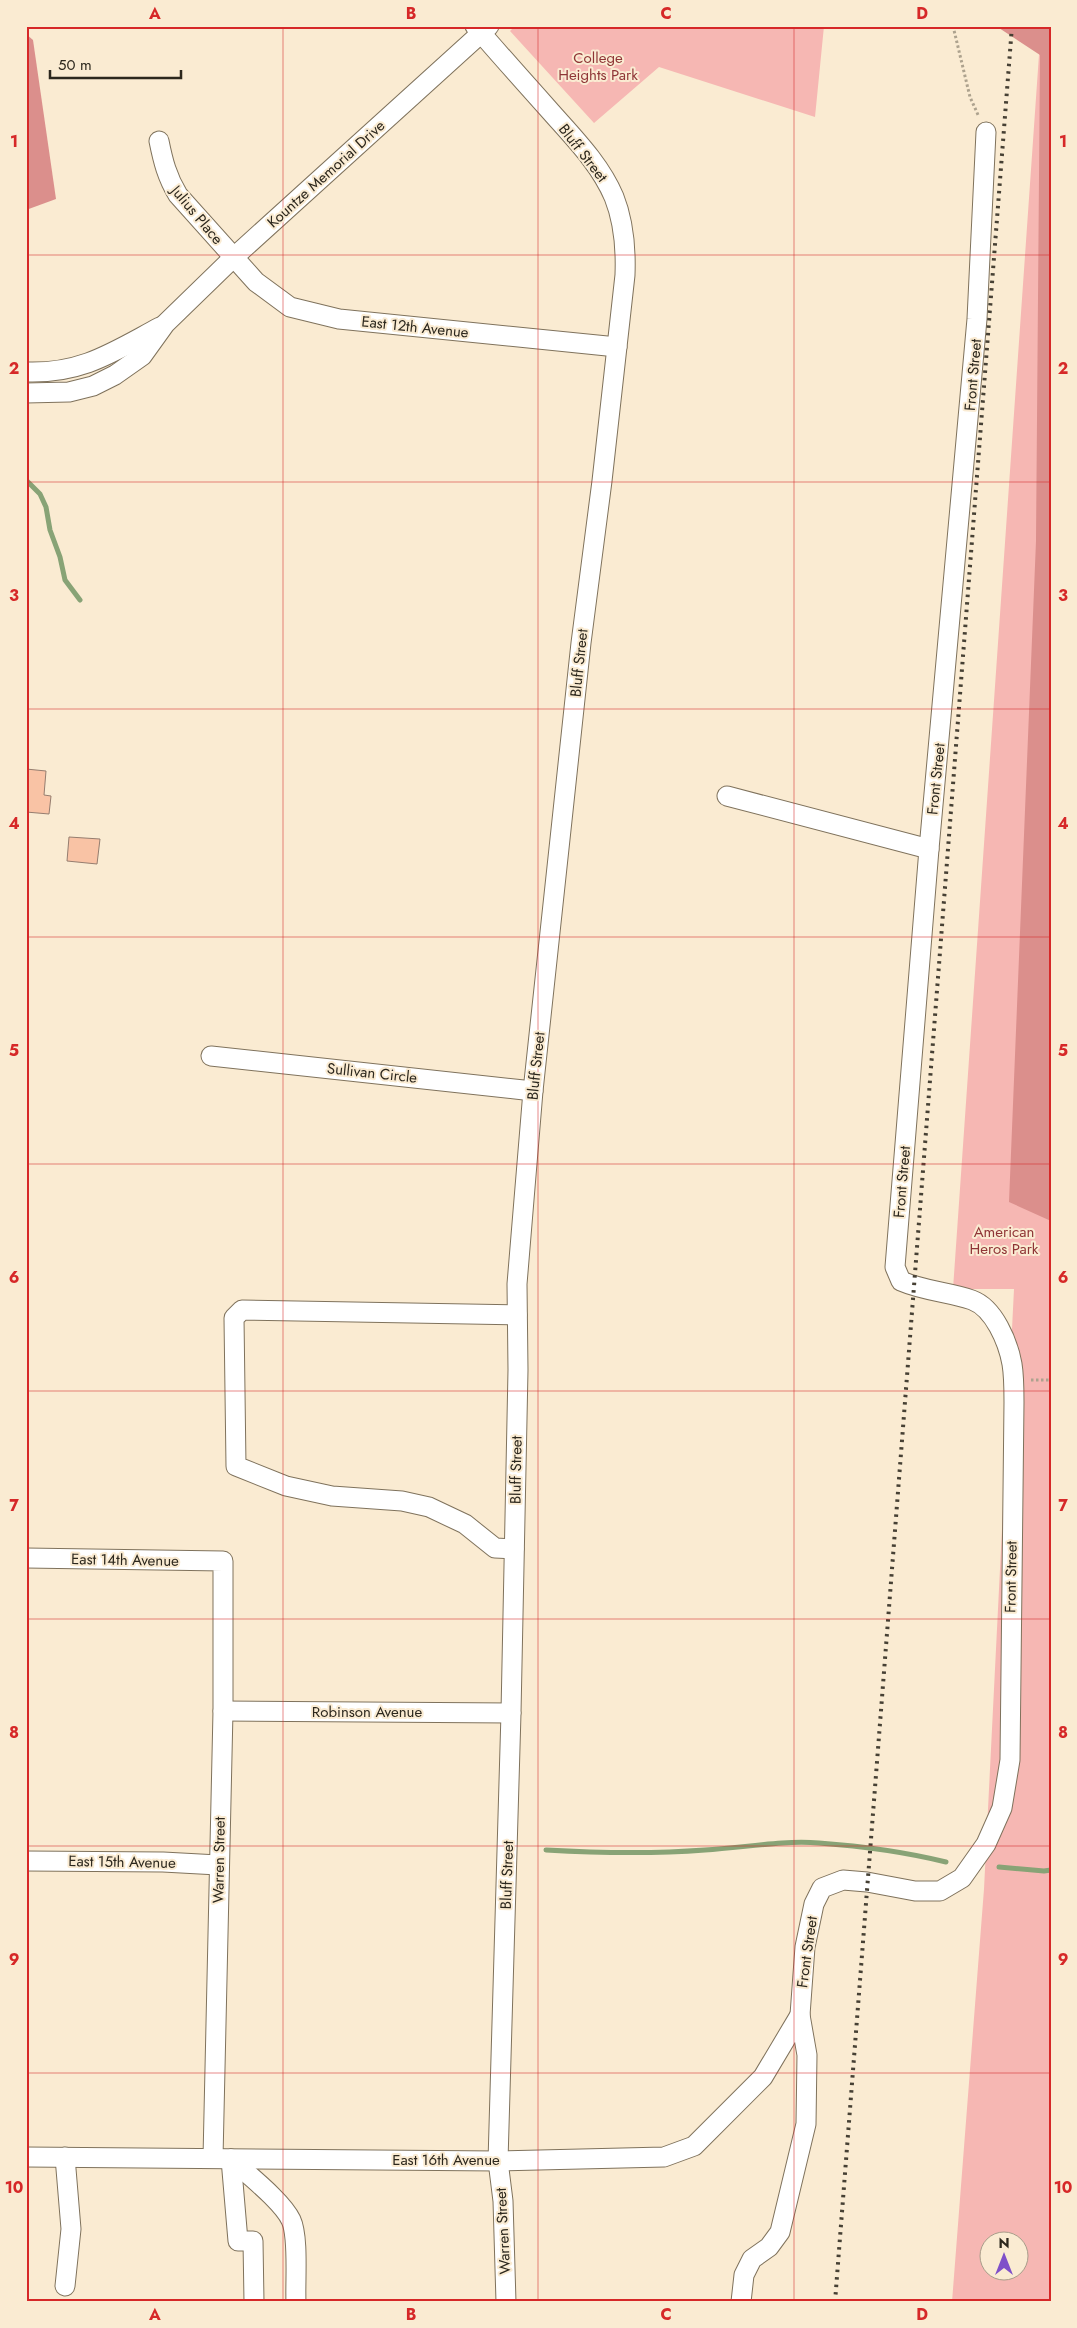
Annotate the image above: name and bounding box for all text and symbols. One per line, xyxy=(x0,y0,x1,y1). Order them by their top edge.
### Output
text: A xyxy=(148,2,161,25)
text: B xyxy=(406,2,416,25)
text: C xyxy=(660,2,672,25)
text: D xyxy=(916,2,928,25)
park label: College Heights Park xyxy=(558,47,638,86)
scale bar xyxy=(50,48,181,80)
text: 50 m xyxy=(58,54,92,76)
street label: Kountze Memorial Drive xyxy=(262,115,390,233)
street label: Bluff Street xyxy=(553,119,613,187)
text: 1 xyxy=(10,130,18,153)
text: 1 xyxy=(1059,130,1067,153)
street label: Julius Place xyxy=(164,179,228,249)
street label: East 12th Avenue xyxy=(360,310,470,344)
street label: Front Street xyxy=(959,338,987,412)
text: 2 xyxy=(9,357,19,380)
text: 2 xyxy=(1058,357,1068,380)
text: 3 xyxy=(9,584,19,607)
text: 3 xyxy=(1058,584,1068,607)
street label: Bluff Street xyxy=(564,627,594,698)
street label: Front Street xyxy=(921,742,951,816)
text: 4 xyxy=(8,812,20,835)
text: 4 xyxy=(1057,812,1069,835)
street label: Bluff Street xyxy=(521,1030,551,1101)
text: 5 xyxy=(9,1039,19,1062)
text: 5 xyxy=(1058,1039,1068,1062)
street label: Sullivan Circle xyxy=(326,1057,418,1089)
street label: Front Street xyxy=(888,1145,916,1219)
park label: American Heros Park xyxy=(970,1221,1039,1260)
text: 6 xyxy=(9,1266,19,1289)
text: 6 xyxy=(1058,1266,1068,1289)
street label: Bluff Street xyxy=(504,1435,528,1504)
text: 7 xyxy=(9,1494,19,1517)
text: 7 xyxy=(1058,1494,1068,1517)
street label: Front Street xyxy=(999,1540,1023,1613)
street label: East 14th Avenue xyxy=(71,1548,179,1572)
street label: Robinson Avenue xyxy=(312,1701,422,1723)
text: 8 xyxy=(9,1721,19,1744)
text: 8 xyxy=(1058,1721,1068,1744)
street label: Warren Street xyxy=(207,1816,231,1903)
street label: Bluff Street xyxy=(495,1840,519,1910)
street label: East 15th Avenue xyxy=(68,1850,176,1874)
street label: Front Street xyxy=(791,1914,823,1989)
text: 9 xyxy=(9,1948,19,1971)
text: 9 xyxy=(1058,1948,1068,1971)
street label: East 16th Avenue xyxy=(392,2149,500,2171)
text: 10 xyxy=(5,2176,23,2199)
text: 10 xyxy=(1054,2176,1072,2199)
street label: Warren Street xyxy=(490,2187,516,2275)
north arrow xyxy=(980,2230,1030,2280)
text: N xyxy=(998,2233,1010,2253)
text: A xyxy=(148,2303,161,2326)
text: B xyxy=(406,2303,416,2326)
text: C xyxy=(660,2303,672,2326)
text: D xyxy=(916,2303,928,2326)

